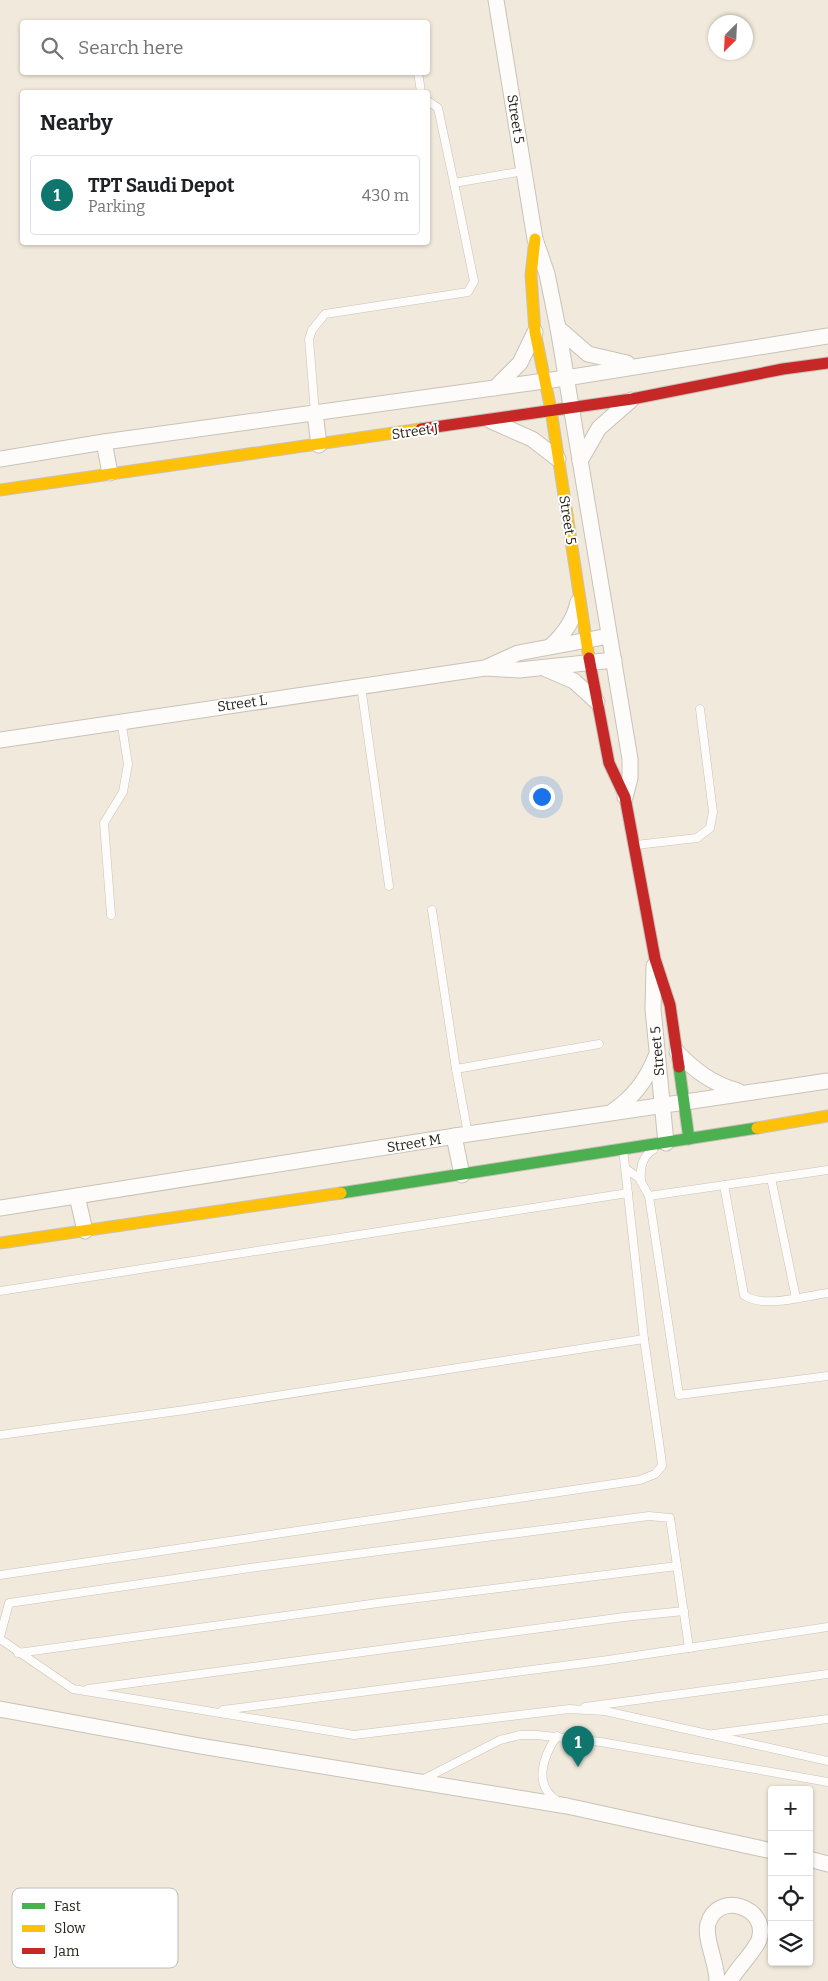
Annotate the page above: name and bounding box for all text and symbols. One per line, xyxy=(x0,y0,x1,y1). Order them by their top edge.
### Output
north arrow xyxy=(708,15,753,60)
search box xyxy=(20,20,430,75)
icon: search xyxy=(38,34,66,62)
text: Search here xyxy=(78,36,183,59)
street label: Street 5 xyxy=(503,93,528,145)
text: Nearby xyxy=(40,110,113,136)
text: TPT Saudi Depot xyxy=(88,174,234,197)
text: 1 xyxy=(54,186,60,205)
text: 430 m xyxy=(362,186,409,205)
text: Parking xyxy=(88,197,145,216)
street label: Street J xyxy=(391,420,440,443)
street label: Street 5 xyxy=(555,494,580,546)
street label: Street L xyxy=(216,692,268,715)
your location xyxy=(529,784,555,810)
street label: Street 5 xyxy=(647,1025,668,1077)
street label: Street M xyxy=(386,1131,442,1156)
pin: 1 xyxy=(562,1726,594,1767)
map controls xyxy=(768,1786,813,1966)
button: + xyxy=(768,1786,813,1831)
button: − xyxy=(768,1831,813,1876)
button: locate xyxy=(768,1876,813,1921)
legend xyxy=(12,1888,178,1968)
text: Fast xyxy=(54,1898,81,1915)
text: Slow xyxy=(54,1920,86,1937)
button: layers xyxy=(768,1921,813,1966)
text: Jam xyxy=(53,1943,80,1960)

